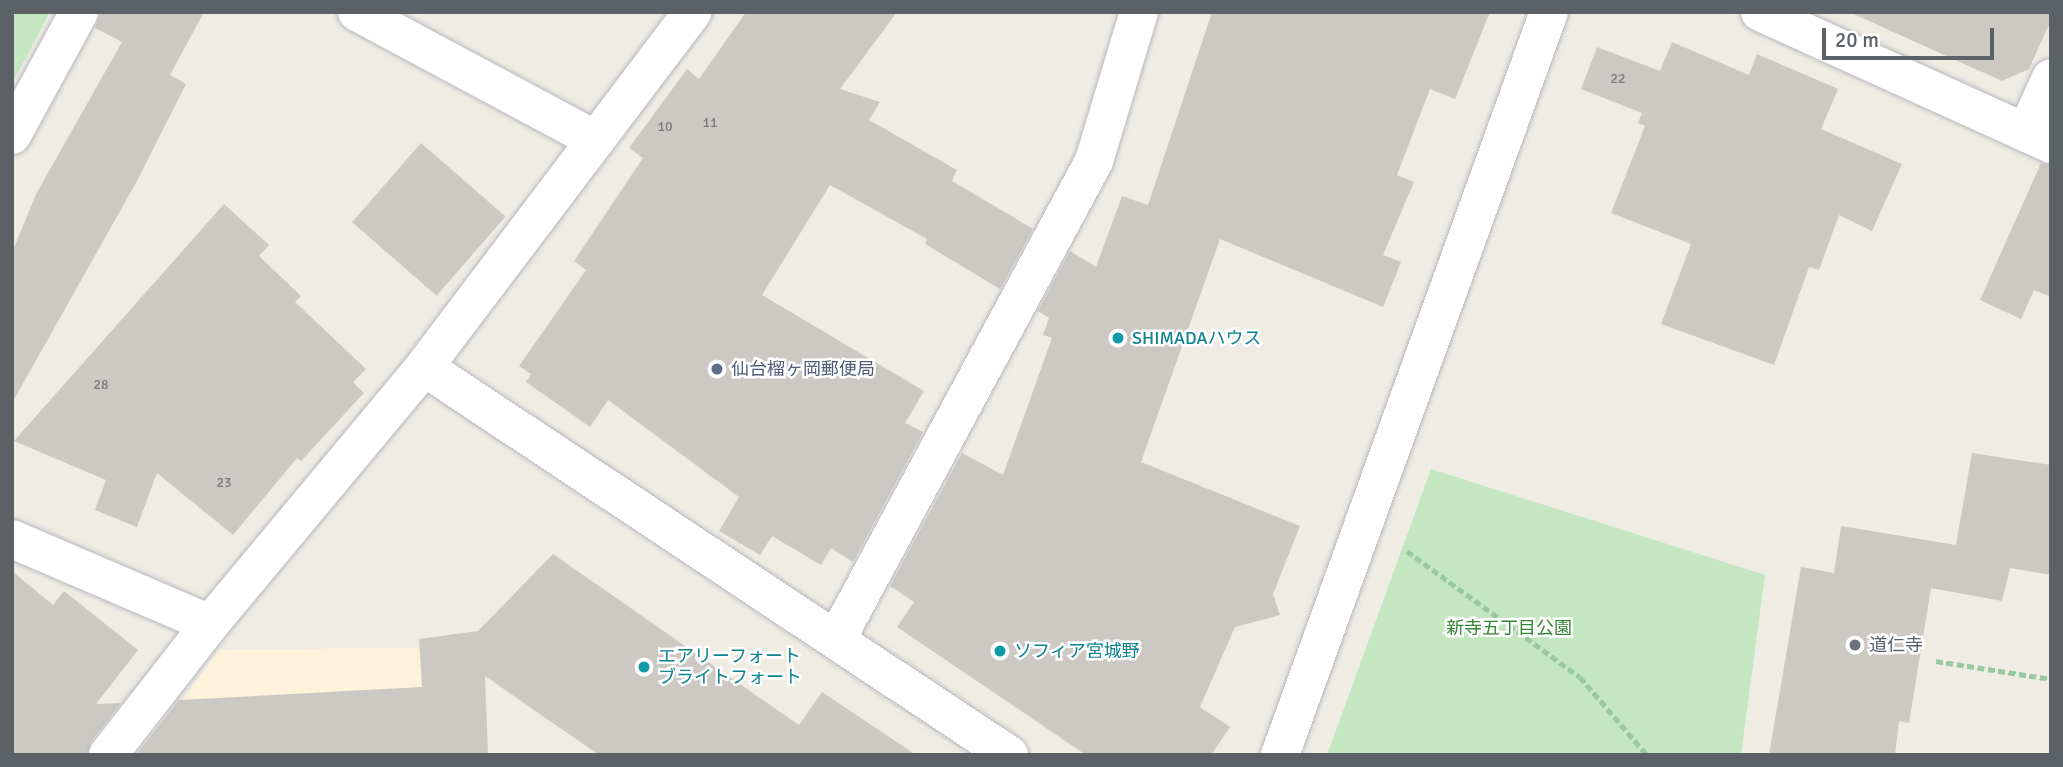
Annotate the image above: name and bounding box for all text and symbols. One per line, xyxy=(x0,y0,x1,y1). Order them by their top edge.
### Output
scale bar xyxy=(1825,14,1996,58)
text: 20 m xyxy=(1835,27,1879,53)
house number: 22 xyxy=(1610,71,1626,87)
house number: 11 xyxy=(702,115,718,131)
house number: 10 xyxy=(657,119,673,135)
place label: SHIMADAハウス xyxy=(1132,327,1261,349)
marker: SHIMADAハウス xyxy=(1110,330,1126,346)
place label: 仙台榴ヶ岡郵便局 xyxy=(731,358,875,380)
marker: 仙台榴ヶ岡郵便局 xyxy=(709,361,725,377)
house number: 28 xyxy=(93,377,109,393)
house number: 23 xyxy=(216,475,232,491)
park label: 新寺五丁目公園 xyxy=(1446,617,1572,639)
place label: 道仁寺 xyxy=(1869,634,1923,656)
marker: 道仁寺 xyxy=(1847,637,1863,653)
place label: ソフィア宮城野 xyxy=(1014,640,1140,662)
marker: ソフィア宮城野 xyxy=(992,643,1008,659)
place label: エアリーフォート ブライトフォート xyxy=(658,646,802,688)
marker: エアリーフォート ブライトフォート xyxy=(636,659,652,675)

